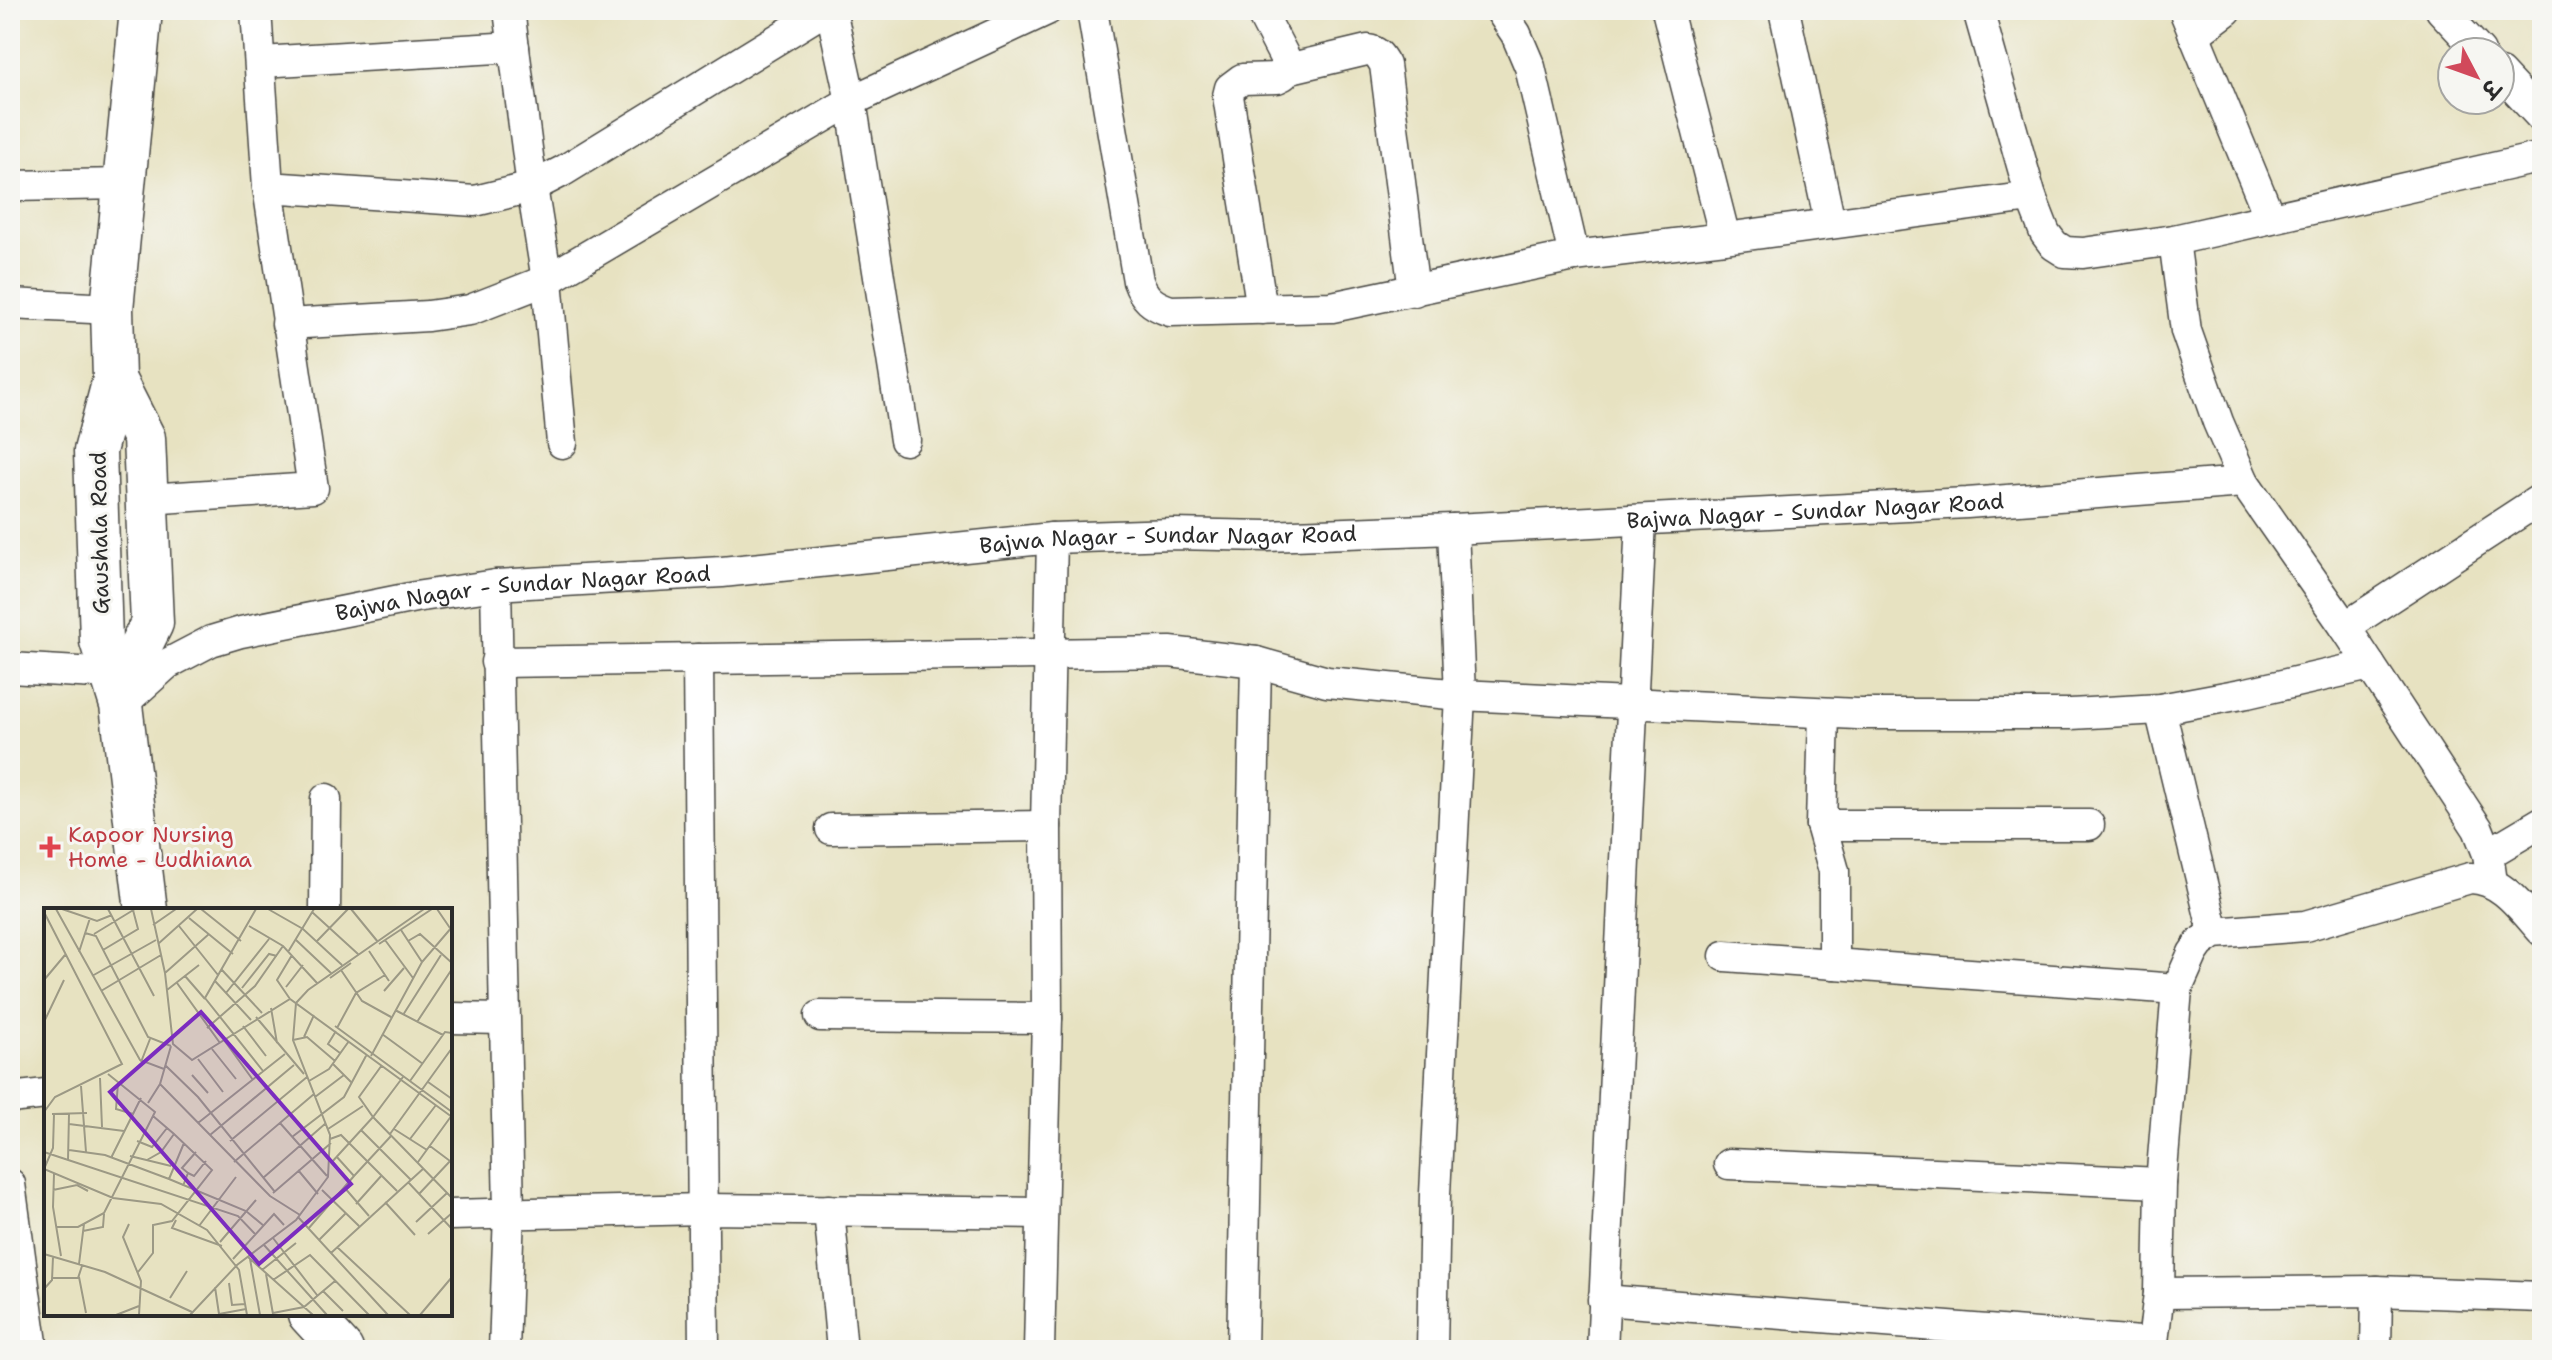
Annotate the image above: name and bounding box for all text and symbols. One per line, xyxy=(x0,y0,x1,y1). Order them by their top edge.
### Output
north arrow xyxy=(2436,36,2516,116)
text: उ xyxy=(2473,72,2508,106)
street label: Gaushala Road xyxy=(84,451,115,615)
street label: Bajwa Nagar - Sundar Nagar Road xyxy=(1626,486,2005,535)
street label: Bajwa Nagar - Sundar Nagar Road xyxy=(978,519,1357,560)
street label: Bajwa Nagar - Sundar Nagar Road xyxy=(333,559,711,628)
place label: Kapoor Nursing Home - Ludhiana xyxy=(68,820,252,874)
marker: Kapoor Nursing Home - Ludhiana xyxy=(39,836,61,858)
inset map xyxy=(44,908,452,1316)

